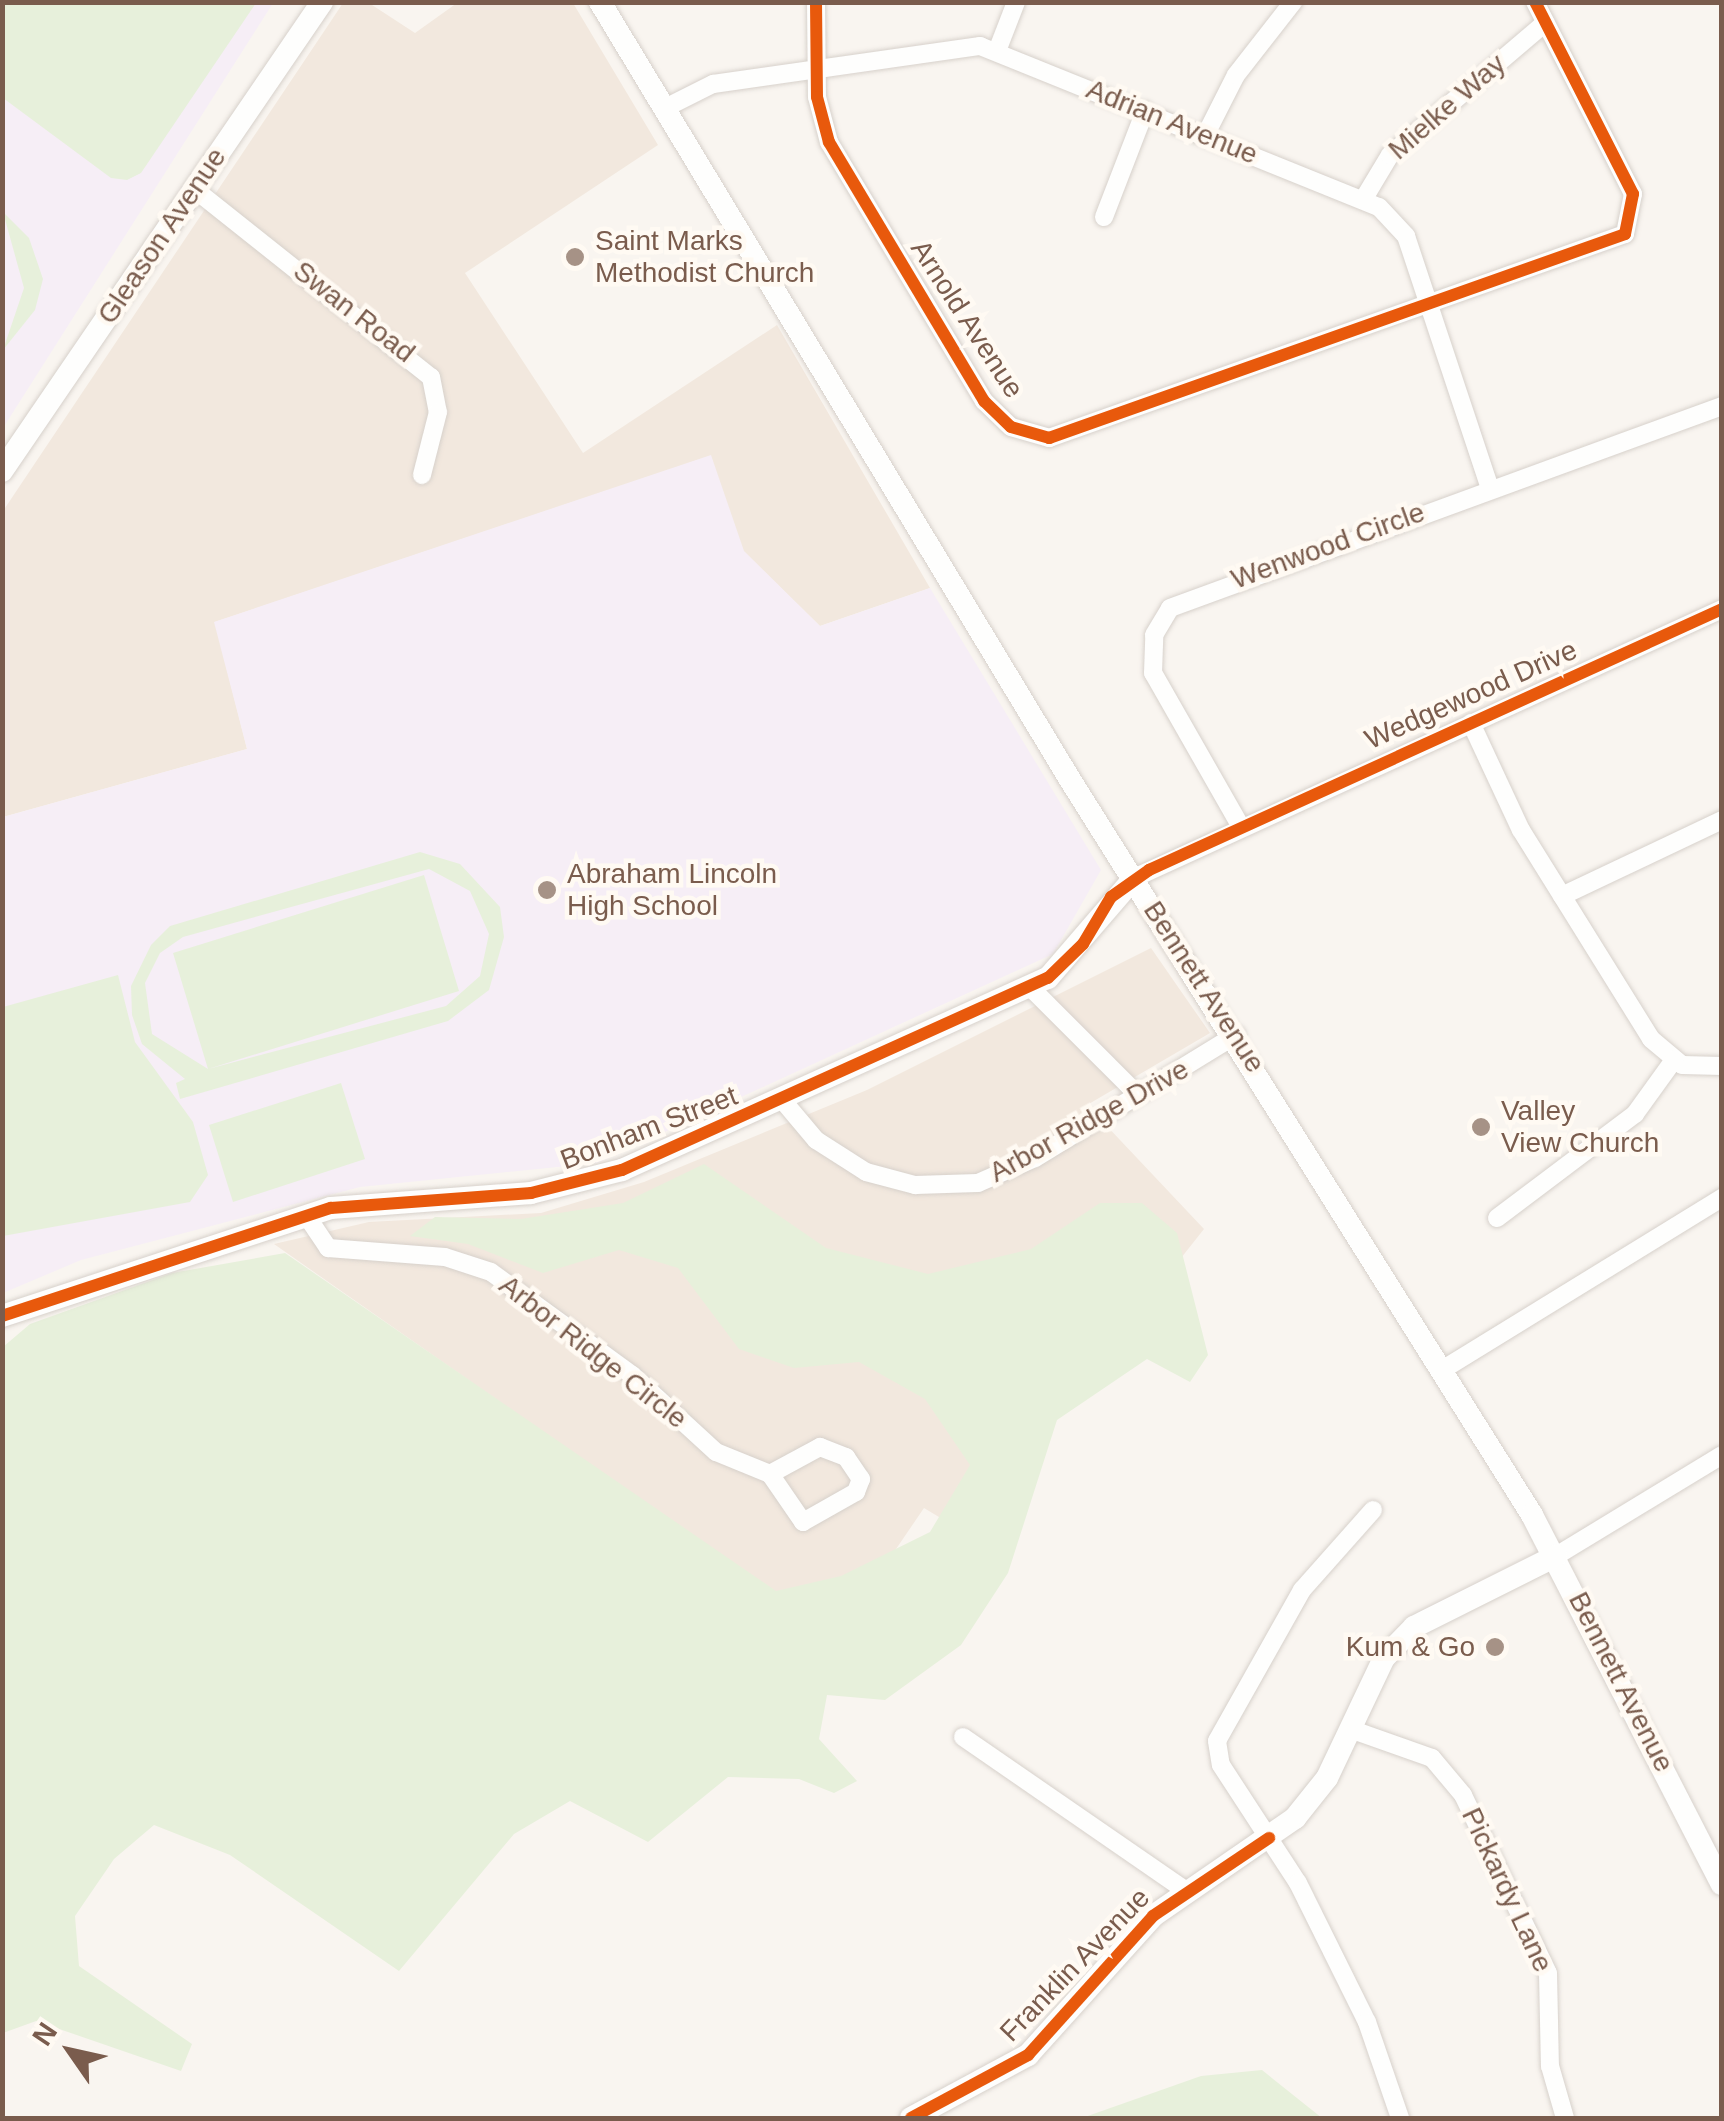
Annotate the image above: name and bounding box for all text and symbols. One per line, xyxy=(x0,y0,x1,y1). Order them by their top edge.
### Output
street label: Mielke Way xyxy=(1382,47,1512,167)
street label: Adrian Avenue xyxy=(1081,72,1263,172)
street label: Gleason Avenue xyxy=(90,141,234,331)
place label: Saint Marks Methodist Church xyxy=(595,224,814,290)
street label: Arnold Avenue xyxy=(903,233,1031,405)
marker: Saint Marks Methodist Church xyxy=(564,246,586,268)
street label: Swan Road xyxy=(287,254,421,370)
street label: Wenwood Circle xyxy=(1227,495,1429,597)
street label: Wedgewood Drive xyxy=(1360,633,1582,757)
place label: Abraham Lincoln High School xyxy=(567,857,777,923)
marker: Abraham Lincoln High School xyxy=(536,879,558,901)
street label: Bennett Avenue xyxy=(1136,895,1272,1079)
street label: Arbor Ridge Drive xyxy=(984,1052,1194,1190)
street label: Bonham Street xyxy=(556,1079,742,1177)
place label: Valley View Church xyxy=(1501,1094,1659,1160)
marker: Valley View Church xyxy=(1470,1116,1492,1138)
street label: Arbor Ridge Circle xyxy=(493,1268,693,1436)
street label: Bennett Avenue xyxy=(1561,1586,1681,1778)
place label: Kum & Go xyxy=(1346,1630,1475,1664)
marker: Kum & Go xyxy=(1484,1636,1506,1658)
street label: Pickardy Lane xyxy=(1454,1802,1560,1978)
street label: Franklin Avenue xyxy=(993,1881,1157,2049)
north arrow xyxy=(20,2001,120,2101)
text: N xyxy=(26,2017,63,2051)

